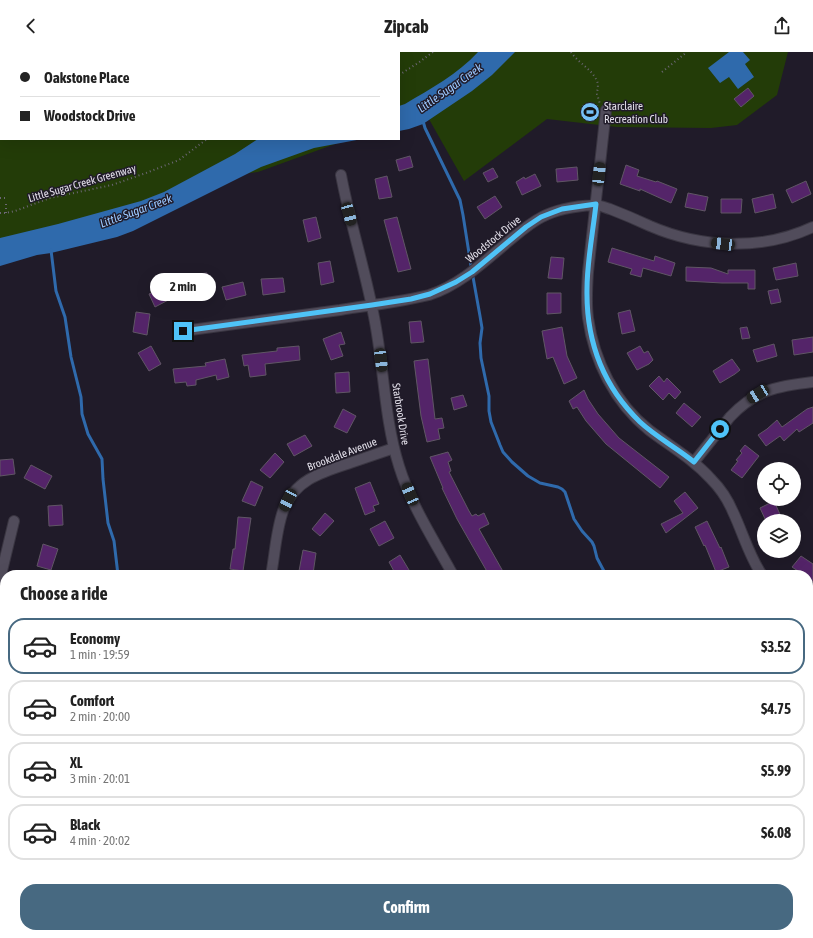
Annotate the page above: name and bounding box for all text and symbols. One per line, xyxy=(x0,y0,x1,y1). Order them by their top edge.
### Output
icon: back xyxy=(20,15,42,37)
icon: share xyxy=(771,15,793,37)
text: Zipcab xyxy=(384,16,429,37)
water label: Little Sugar Creek xyxy=(415,60,486,116)
text: Oakstone Place xyxy=(44,69,130,86)
place label: Starclaire Recreation Club xyxy=(604,100,668,125)
sports icon: Starclaire Recreation Club xyxy=(579,101,601,123)
text: Woodstock Drive xyxy=(44,107,135,124)
car xyxy=(592,161,606,187)
street label: Little Sugar Creek Greenway xyxy=(27,162,138,204)
water label: Little Sugar Creek xyxy=(98,191,175,231)
car xyxy=(340,201,358,227)
street label: Woodstock Drive xyxy=(463,213,523,265)
car xyxy=(710,237,736,251)
callout: 2 min xyxy=(150,273,216,301)
text: 2 min xyxy=(170,279,196,294)
route end xyxy=(174,322,192,340)
car xyxy=(374,347,388,373)
street label: Starbrook Drive xyxy=(390,382,412,446)
car xyxy=(745,383,771,405)
route start xyxy=(711,420,729,438)
street label: Brookdale Avenue xyxy=(306,435,378,473)
map controls xyxy=(757,462,801,558)
button: locate xyxy=(757,462,801,506)
car xyxy=(400,481,420,507)
car xyxy=(277,487,299,513)
button: layers xyxy=(757,514,801,558)
text: Choose a ride xyxy=(20,583,108,604)
icon: car xyxy=(22,628,58,664)
text: Economy xyxy=(70,630,120,647)
text: $3.52 xyxy=(761,638,791,655)
text: 1 min · 19:59 xyxy=(70,647,130,662)
icon: car xyxy=(22,690,58,726)
text: Comfort xyxy=(70,692,114,709)
text: $4.75 xyxy=(761,700,791,717)
text: 2 min · 20:00 xyxy=(70,709,130,724)
icon: car xyxy=(22,752,58,788)
text: XL xyxy=(70,754,83,771)
text: $5.99 xyxy=(761,762,791,779)
text: 3 min · 20:01 xyxy=(70,771,130,786)
icon: car xyxy=(22,814,58,850)
text: Black xyxy=(70,816,100,833)
text: $6.08 xyxy=(761,824,791,841)
text: 4 min · 20:02 xyxy=(70,833,130,848)
button: Confirm xyxy=(20,884,793,930)

